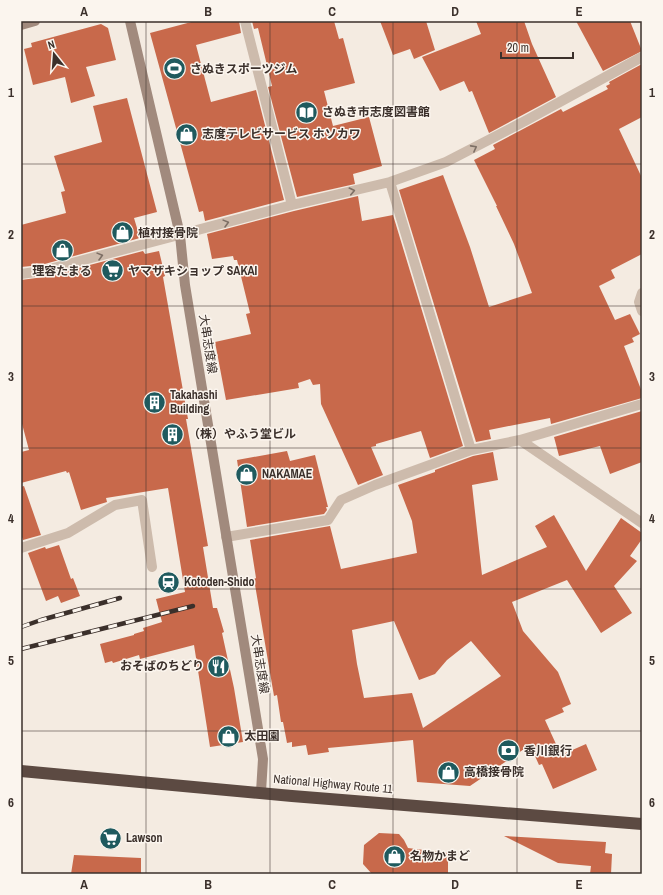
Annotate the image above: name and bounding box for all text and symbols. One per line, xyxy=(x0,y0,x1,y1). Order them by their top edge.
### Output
text: A xyxy=(80,3,88,20)
text: B xyxy=(204,3,212,20)
text: C xyxy=(328,3,336,20)
text: D xyxy=(451,3,459,20)
text: E xyxy=(575,3,583,20)
north arrow xyxy=(34,34,74,74)
scale bar xyxy=(501,34,573,60)
text: N xyxy=(46,37,56,52)
text: 20 m xyxy=(507,40,529,56)
sports icon: さぬきスポーツジム xyxy=(162,56,188,82)
place label: さぬきスポーツジム xyxy=(190,61,298,77)
text: 1 xyxy=(8,84,14,101)
text: 1 xyxy=(649,84,655,101)
library icon: さぬき市志度図書館 xyxy=(294,99,320,125)
place label: さぬき市志度図書館 xyxy=(322,104,430,120)
shop icon: 志度テレビサービス ホソカワ xyxy=(173,121,199,147)
place label: 志度テレビサービス ホソカワ xyxy=(202,126,361,142)
one-way arrow xyxy=(469,145,477,153)
one-way arrow xyxy=(348,188,355,196)
one-way arrow xyxy=(222,219,229,228)
shop icon: 植村接骨院 xyxy=(110,220,136,246)
place label: 植村接骨院 xyxy=(138,225,198,241)
text: 2 xyxy=(8,226,14,243)
text: 2 xyxy=(649,226,655,243)
shop icon: 理容たまる xyxy=(49,237,75,263)
one-way arrow xyxy=(97,252,103,260)
supermarket icon: ヤマザキショップ SAKAI xyxy=(99,258,125,284)
place label: 理容たまる xyxy=(32,263,92,279)
place label: ヤマザキショップ SAKAI xyxy=(128,263,258,279)
street label: 大串志度線 xyxy=(195,313,221,375)
text: 3 xyxy=(8,368,14,385)
text: 3 xyxy=(649,368,655,385)
place label: Takahashi Building xyxy=(170,387,218,417)
building icon: Takahashi Building xyxy=(142,389,168,415)
building icon: （株）やふう堂ビル xyxy=(159,421,185,447)
place label: （株）やふう堂ビル xyxy=(188,426,296,442)
shop icon: NAKAMAE xyxy=(234,461,260,487)
place label: NAKAMAE xyxy=(262,466,313,482)
text: 4 xyxy=(8,510,14,527)
text: 4 xyxy=(649,510,655,527)
station icon: Kotoden-Shido xyxy=(156,569,182,595)
place label: Kotoden-Shido xyxy=(184,574,255,590)
street label: 大串志度線 xyxy=(247,633,273,695)
text: 5 xyxy=(8,652,14,669)
text: 5 xyxy=(649,652,655,669)
restaurant icon: おそばのちどり xyxy=(206,653,232,679)
place label: おそばのちどり xyxy=(120,658,204,674)
shop icon: 太田園 xyxy=(216,723,242,749)
place label: 太田園 xyxy=(244,728,280,744)
bank icon: 香川銀行 xyxy=(495,738,521,764)
place label: 香川銀行 xyxy=(524,743,572,759)
shop icon: 高橋接骨院 xyxy=(435,759,461,785)
place label: 高橋接骨院 xyxy=(464,764,524,780)
street label: National Highway Route 11 xyxy=(273,771,394,797)
text: 6 xyxy=(8,794,14,811)
text: 6 xyxy=(649,794,655,811)
supermarket icon: Lawson xyxy=(97,825,123,851)
place label: Lawson xyxy=(126,830,163,846)
shop icon: 名物かまど xyxy=(382,843,408,869)
place label: 名物かまど xyxy=(410,848,470,864)
text: A xyxy=(80,876,88,893)
text: B xyxy=(204,876,212,893)
text: C xyxy=(328,876,336,893)
text: D xyxy=(451,876,459,893)
text: E xyxy=(575,876,583,893)

